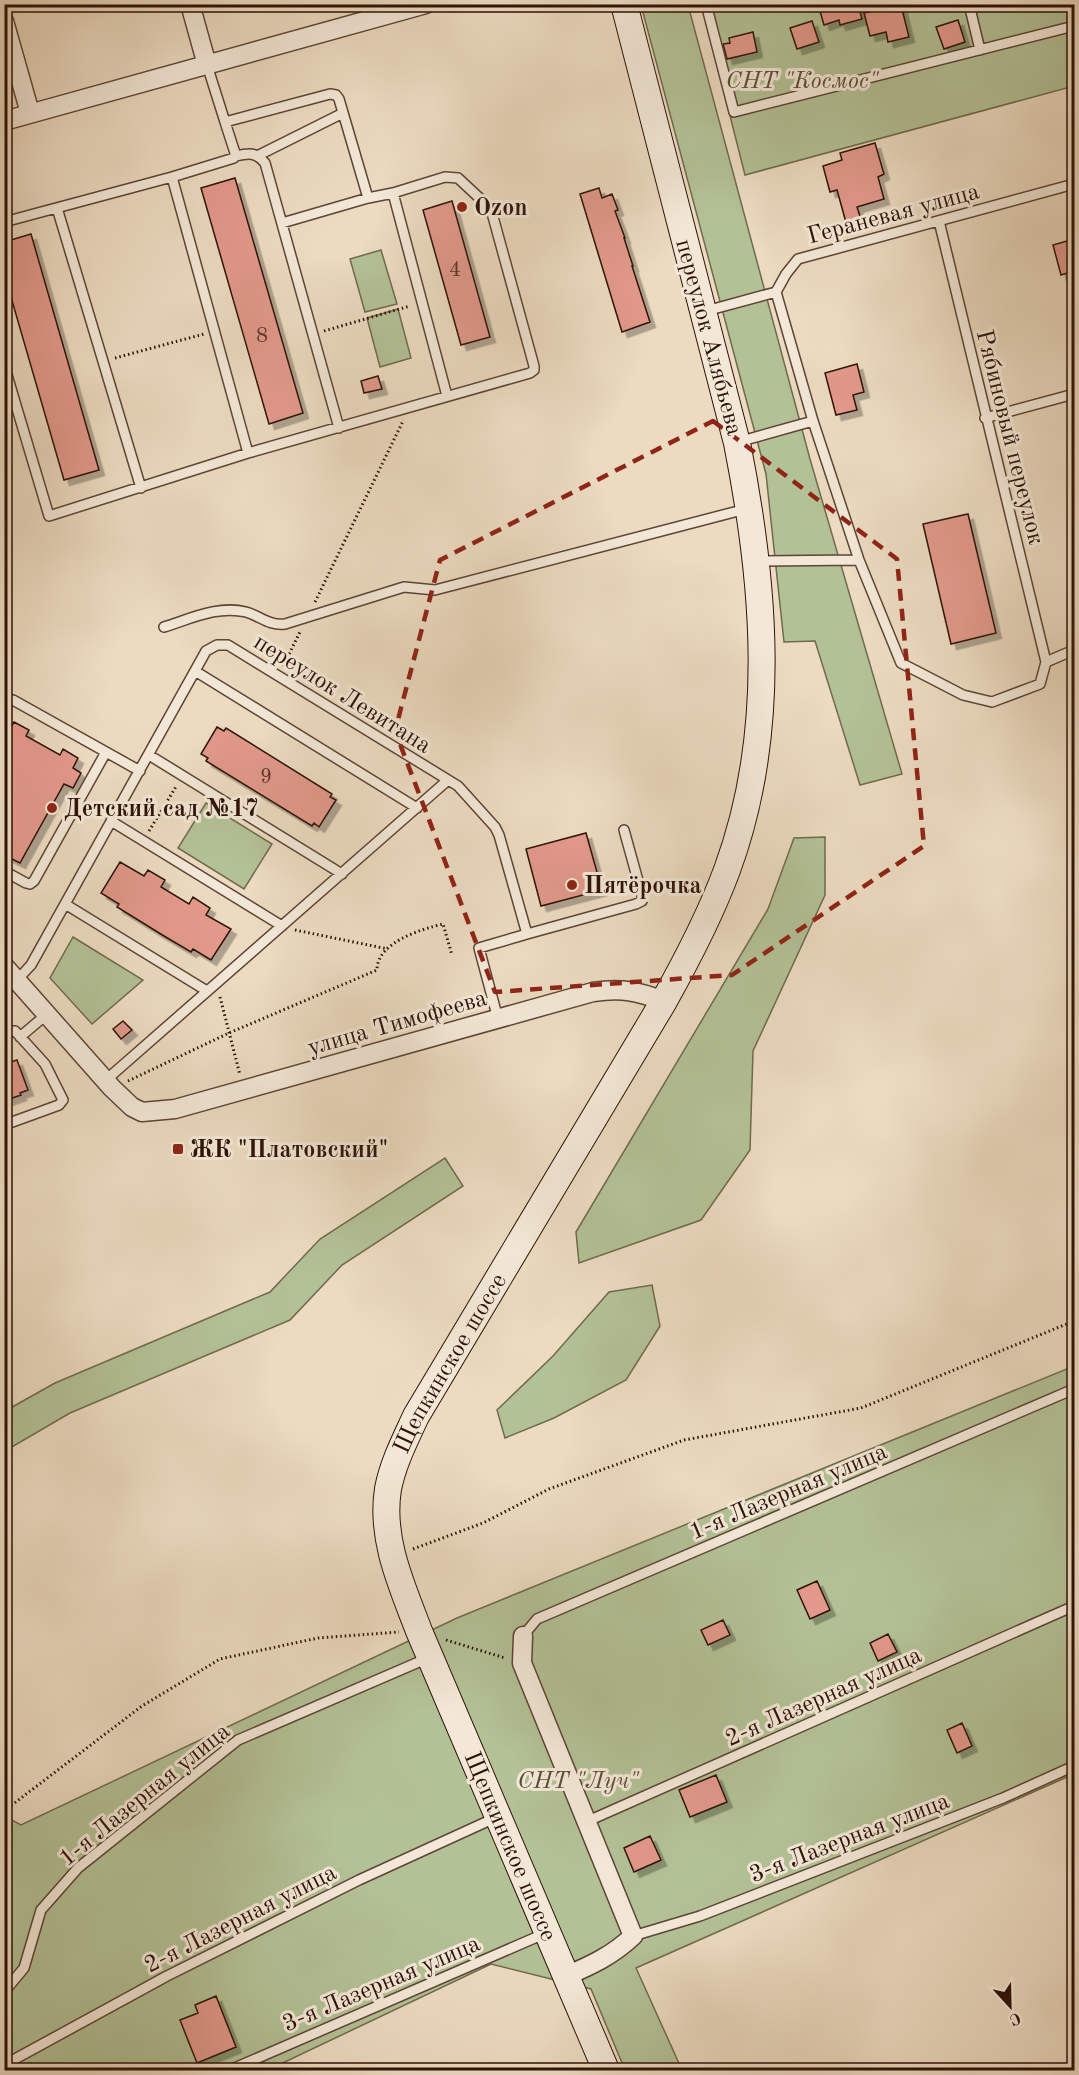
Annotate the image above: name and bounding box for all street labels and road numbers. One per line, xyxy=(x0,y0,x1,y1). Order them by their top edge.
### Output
street label: Гераневая улица xyxy=(805,180,982,249)
street label: переулок Алябьева xyxy=(670,237,746,438)
street label: Рябиновый переулок xyxy=(971,327,1047,547)
street label: переулок Левитана xyxy=(249,630,435,759)
street label: улица Тимофеева xyxy=(305,987,490,1061)
street label: Щепкинское шоссе xyxy=(390,1270,512,1458)
street label: 1-я Лазерная улица xyxy=(687,1440,891,1545)
street label: 2-я Лазерная улица xyxy=(722,1644,926,1752)
street label: 1-я Лазерная улица xyxy=(55,1719,235,1872)
street label: Щепкинское шоссе xyxy=(458,1748,560,1945)
street label: 3-я Лазерная улица xyxy=(746,1790,953,1888)
street label: 2-я Лазерная улица xyxy=(141,1861,341,1979)
street label: 3-я Лазерная улица xyxy=(280,1932,484,2037)

